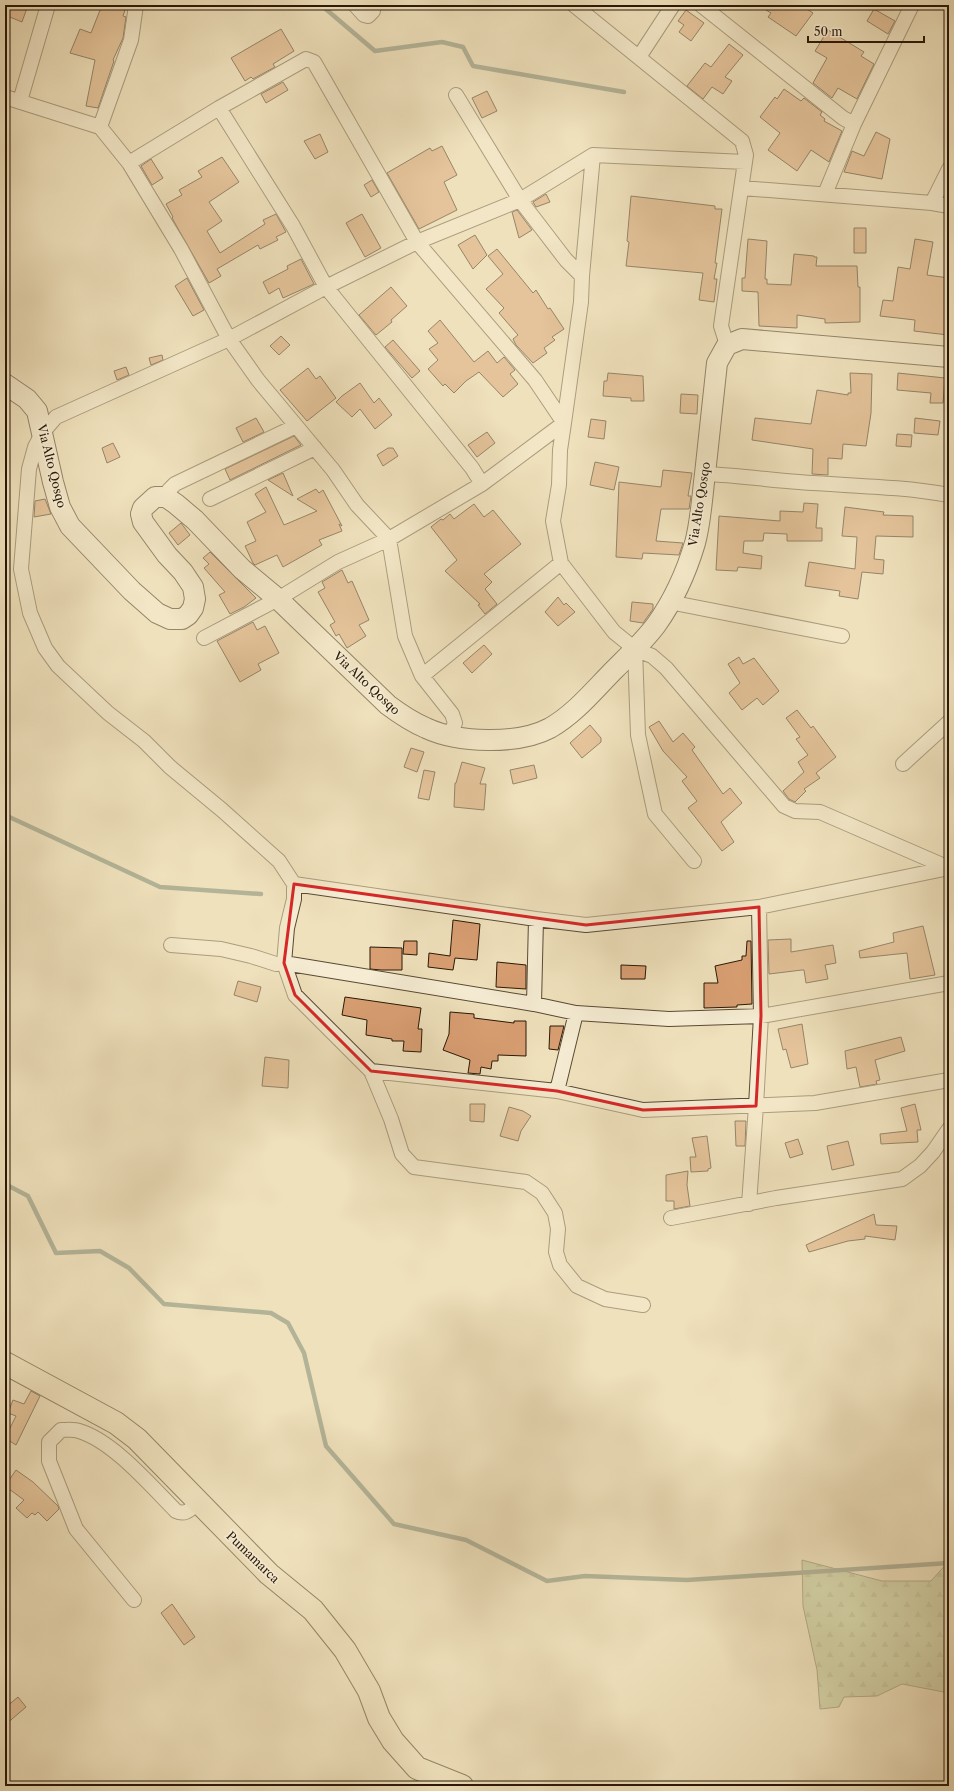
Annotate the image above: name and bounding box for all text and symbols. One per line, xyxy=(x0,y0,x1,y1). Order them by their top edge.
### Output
scale bar xyxy=(808,18,924,44)
text: 50 m xyxy=(814,24,843,39)
street label: Via Alto Qosqo xyxy=(34,422,70,509)
street label: Via Alto Qosqo xyxy=(685,461,713,548)
street label: Via Alto Qosqo xyxy=(330,648,403,718)
street label: Pumamarca xyxy=(223,1528,283,1586)

